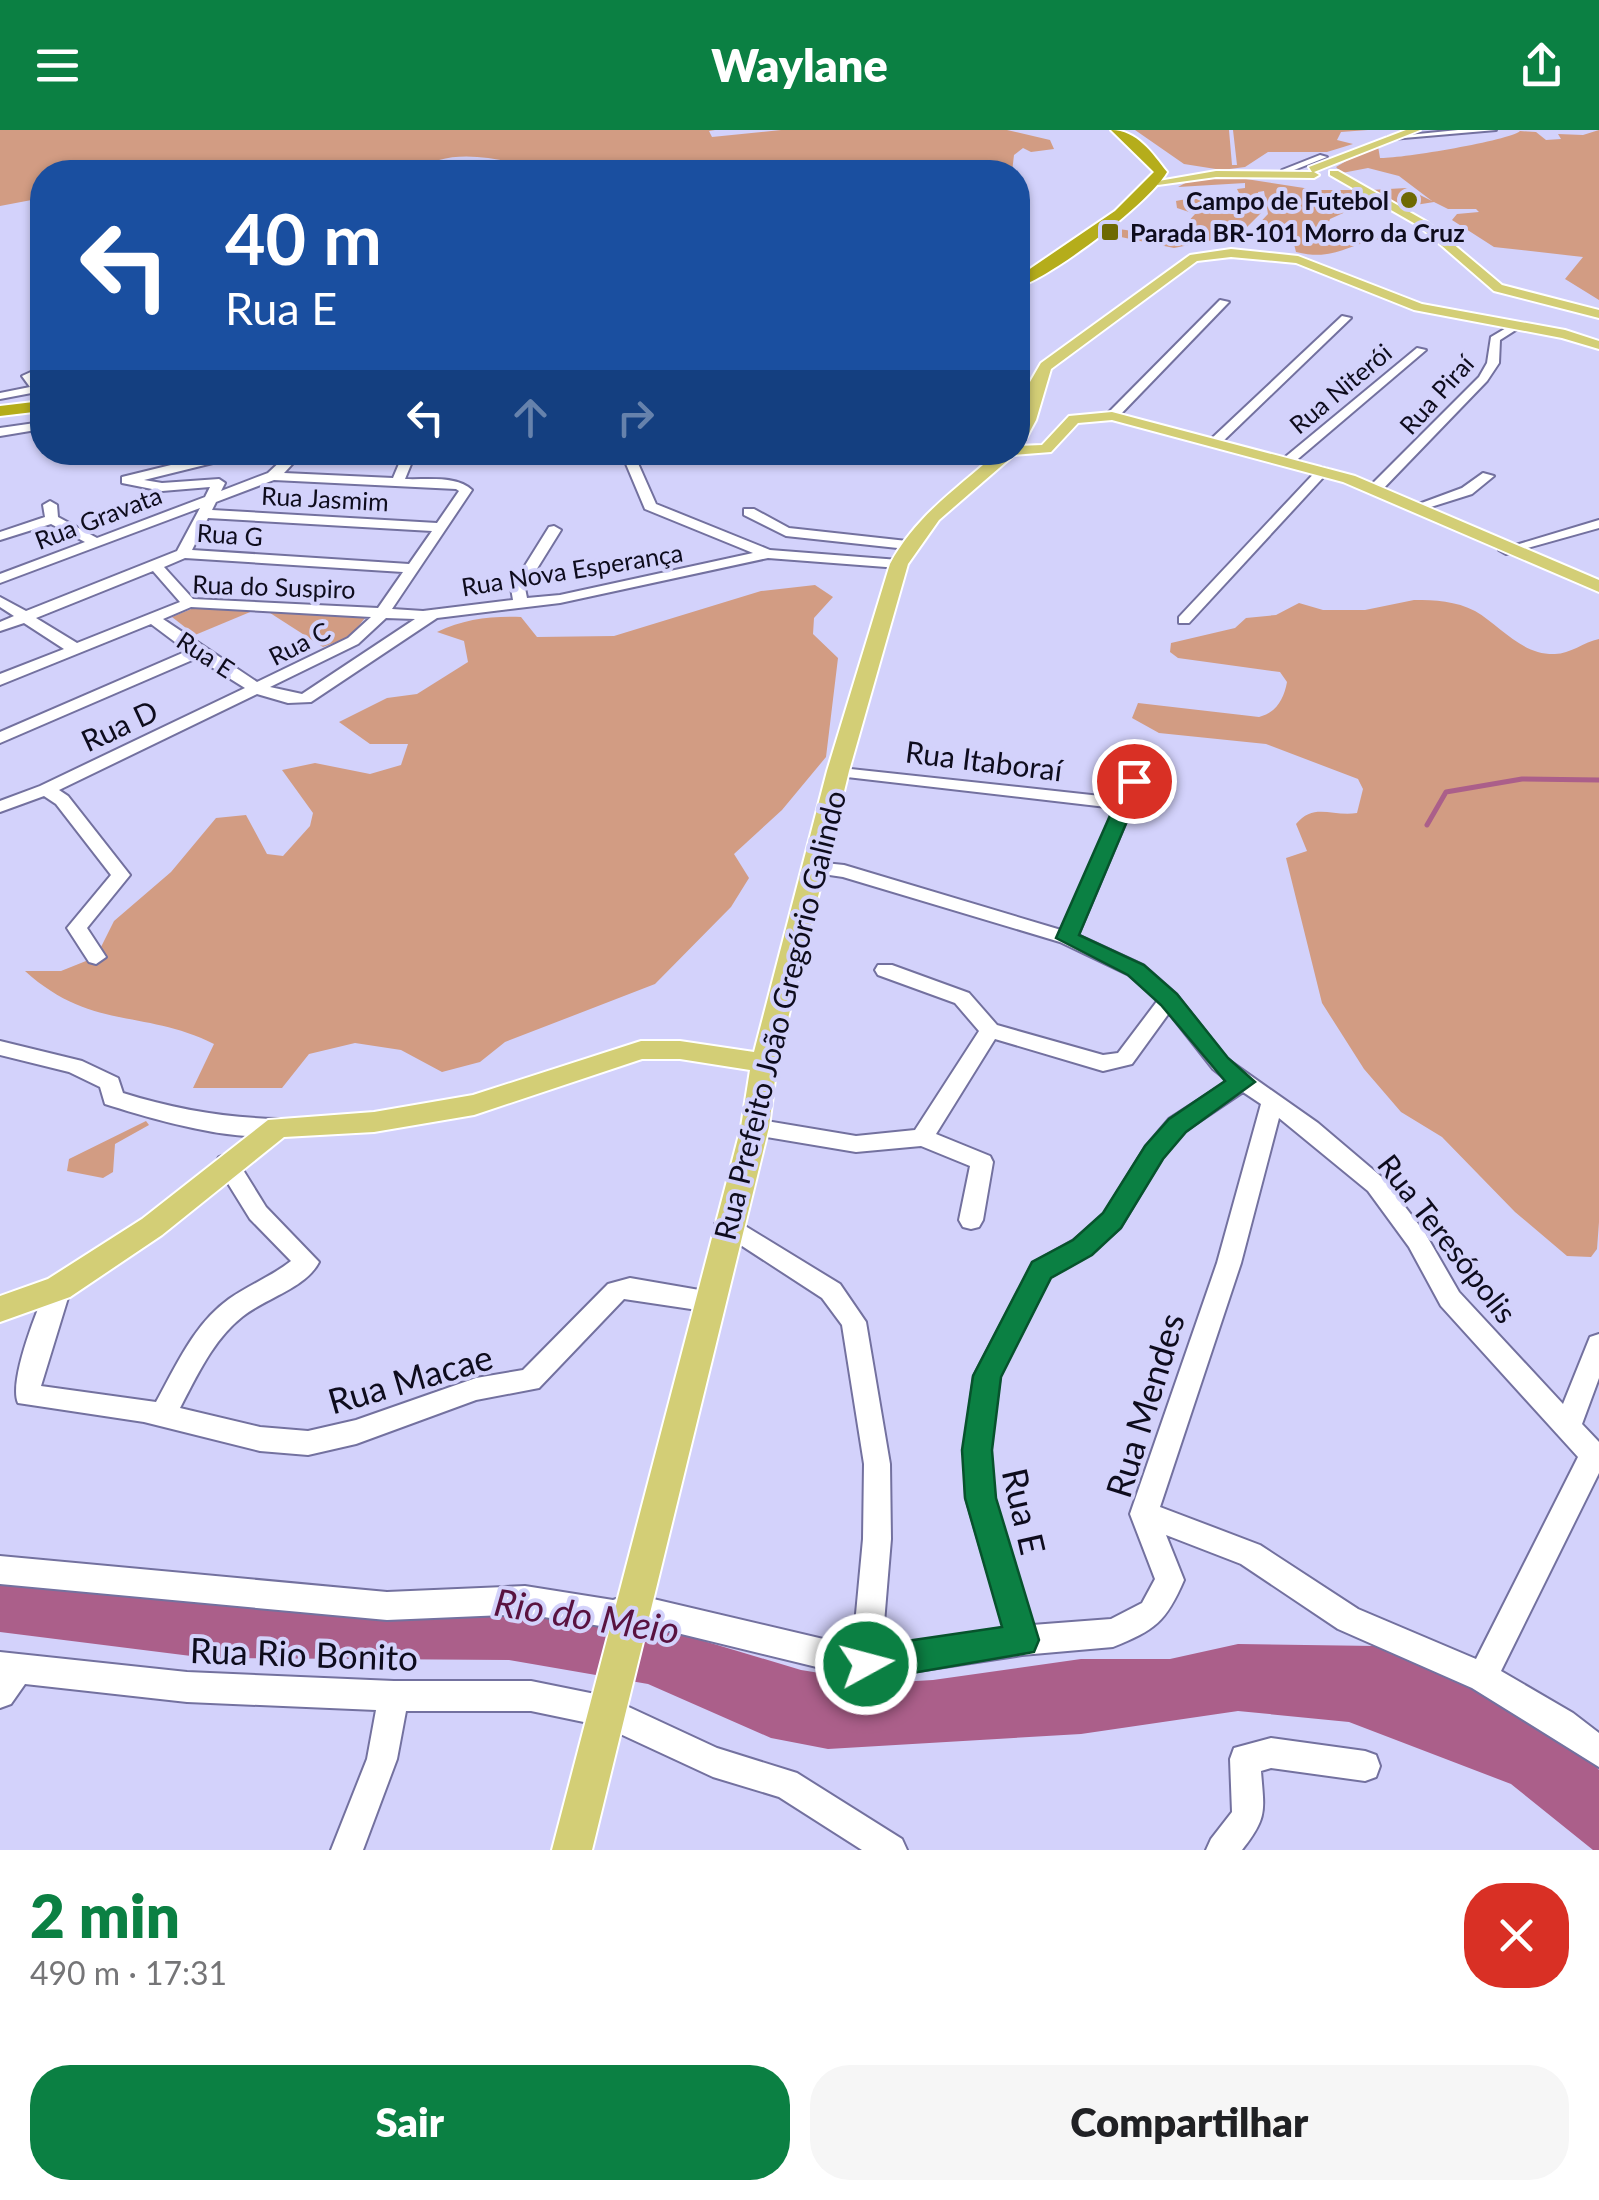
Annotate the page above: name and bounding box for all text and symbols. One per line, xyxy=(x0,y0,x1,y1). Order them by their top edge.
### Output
icon: menu xyxy=(30,38,85,93)
text: Waylane xyxy=(711,38,888,92)
icon: share xyxy=(1514,38,1569,93)
place label: Campo de Futebol xyxy=(1186,185,1389,215)
marker: Campo de Futebol xyxy=(1398,189,1420,211)
text: 40 m xyxy=(225,196,382,280)
icon: left xyxy=(60,200,190,330)
place label: Parada BR-101 Morro da Cruz xyxy=(1130,217,1465,247)
marker: Parada BR-101 Morro da Cruz xyxy=(1099,221,1121,243)
text: Rua E xyxy=(225,281,337,335)
street label: Rua Niterói xyxy=(1283,337,1397,439)
street label: Rua Piraí xyxy=(1393,347,1480,440)
icon: left xyxy=(398,390,453,445)
icon: ahead xyxy=(503,390,558,445)
icon: right xyxy=(608,390,663,445)
street label: Rua Gravata xyxy=(30,479,166,555)
street label: Rua Jasmim xyxy=(260,480,390,516)
street label: Rua G xyxy=(196,517,264,551)
street label: Rua Nova Esperança xyxy=(459,537,685,601)
street label: Rua do Suspiro xyxy=(192,568,356,604)
street label: Rua C xyxy=(263,615,335,671)
street label: Rua E xyxy=(172,624,240,684)
street label: Rua D xyxy=(75,692,163,758)
street label: Rua Itaboraí xyxy=(904,733,1066,788)
pin xyxy=(1092,739,1177,824)
icon: arrive xyxy=(1107,754,1162,809)
street label: Rua Prefeito João Gregório Galindo xyxy=(706,786,852,1244)
street label: Rua Teresópolis xyxy=(1371,1147,1525,1329)
street label: Rua Mendes xyxy=(1096,1308,1192,1502)
street label: Rua Macae xyxy=(323,1335,497,1421)
street label: Rua E xyxy=(995,1464,1055,1558)
water label: Rio do Meio xyxy=(491,1578,683,1652)
position arrow xyxy=(814,1612,918,1716)
street label: Rua Rio Bonito xyxy=(189,1628,419,1678)
text: 2 min xyxy=(30,1879,180,1951)
button: close xyxy=(1464,1883,1569,1988)
text: 490 m · 17:31 xyxy=(30,1953,227,1992)
button: Sair xyxy=(30,2065,790,2180)
button: Compartilhar xyxy=(810,2065,1569,2180)

